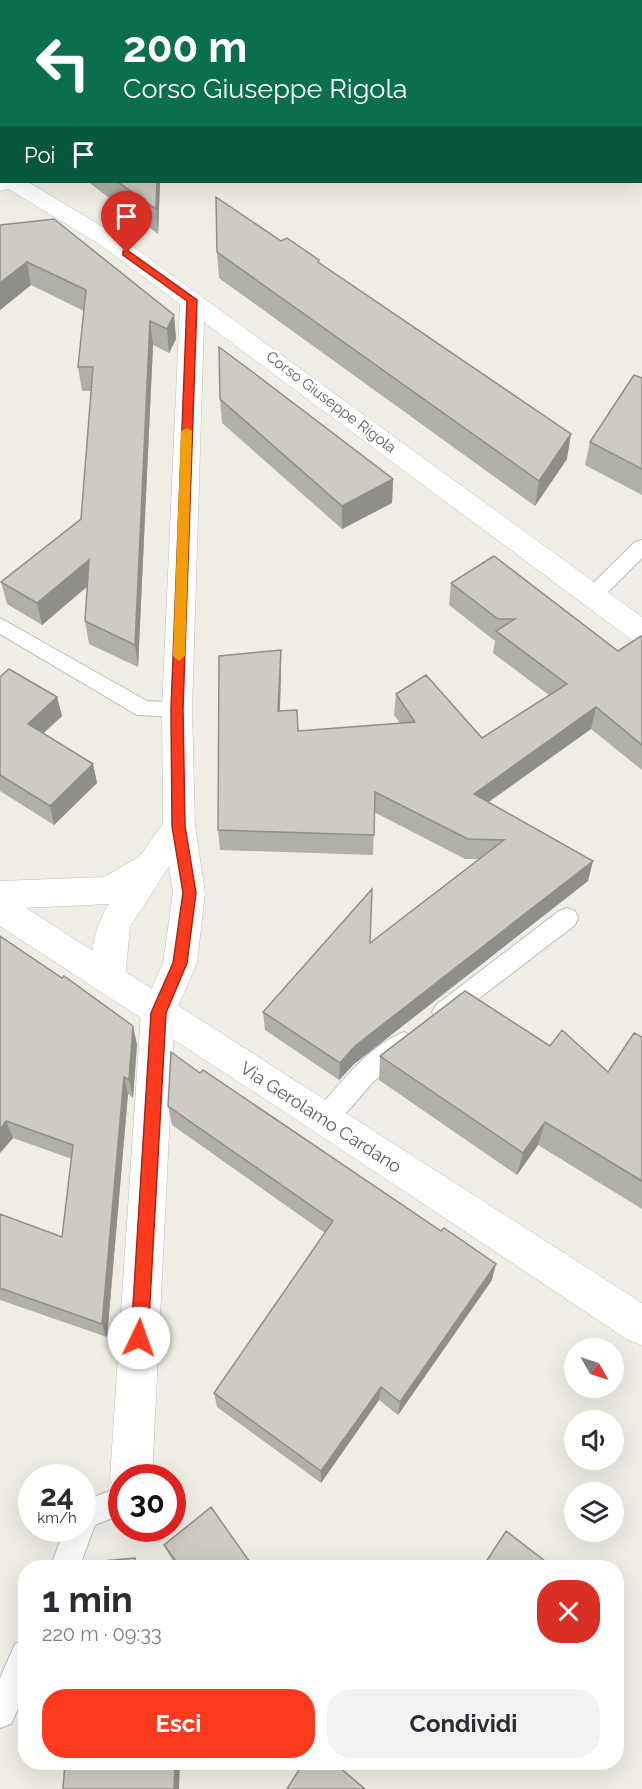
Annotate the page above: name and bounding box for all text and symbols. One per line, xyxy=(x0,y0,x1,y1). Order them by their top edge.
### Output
text: 200 m xyxy=(123,23,247,72)
icon: left xyxy=(24,24,102,102)
text: Corso Giuseppe Rigola xyxy=(123,73,407,104)
icon: arrive xyxy=(67,138,100,171)
text: Poi xyxy=(24,142,55,168)
pin xyxy=(101,191,152,253)
icon: arrive xyxy=(110,200,143,233)
street label: Corso Giuseppe Rigola xyxy=(262,347,400,457)
street label: Via Gerolamo Cardano xyxy=(237,1057,406,1177)
position arrow xyxy=(107,1306,171,1370)
north arrow xyxy=(564,1338,624,1398)
map controls xyxy=(564,1338,624,1542)
button: sound xyxy=(564,1410,624,1470)
speed limit sign: 30 xyxy=(108,1464,186,1542)
text: 24 xyxy=(40,1478,74,1513)
button: layers xyxy=(564,1482,624,1542)
text: km/h xyxy=(37,1509,77,1527)
text: 1 min xyxy=(42,1578,133,1620)
button: close xyxy=(537,1580,600,1643)
text: 220 m · 09:33 xyxy=(42,1622,162,1646)
button: Esci xyxy=(42,1689,315,1758)
button: Condividi xyxy=(327,1689,600,1758)

